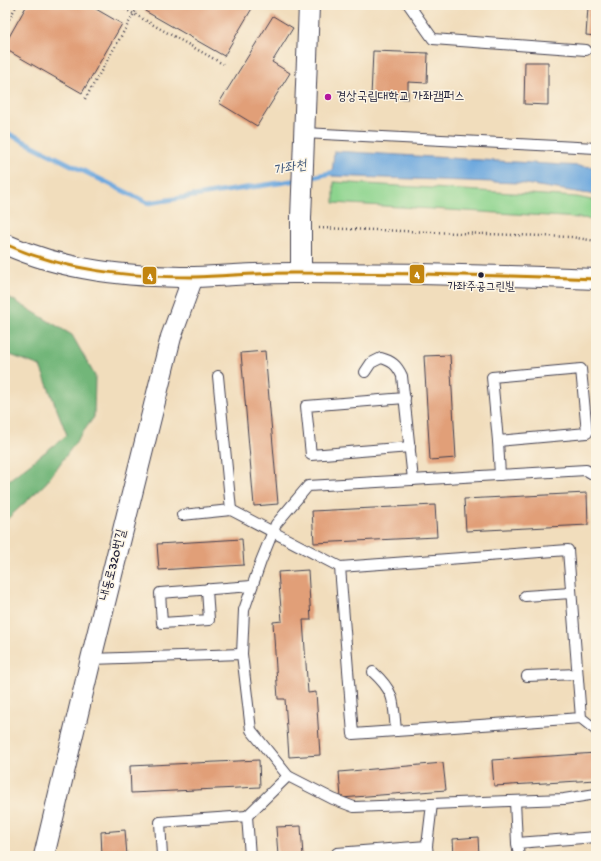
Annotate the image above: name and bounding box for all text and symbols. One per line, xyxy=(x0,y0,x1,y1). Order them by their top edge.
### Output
place label: 경상국립대학교 가좌캠퍼스 xyxy=(336,90,465,105)
marker: 경상국립대학교 가좌캠퍼스 xyxy=(323,92,333,102)
water label: 가좌천 xyxy=(272,157,310,181)
line badge: 4 xyxy=(409,264,425,284)
line badge: 4 xyxy=(142,266,157,285)
text: 4 xyxy=(413,270,420,282)
marker: 가좌주공그린빌 xyxy=(476,270,486,280)
text: 4 xyxy=(146,272,153,284)
place label: 가좌주공그린빌 xyxy=(447,281,515,295)
street label: 내동로320번길 xyxy=(98,528,130,602)

